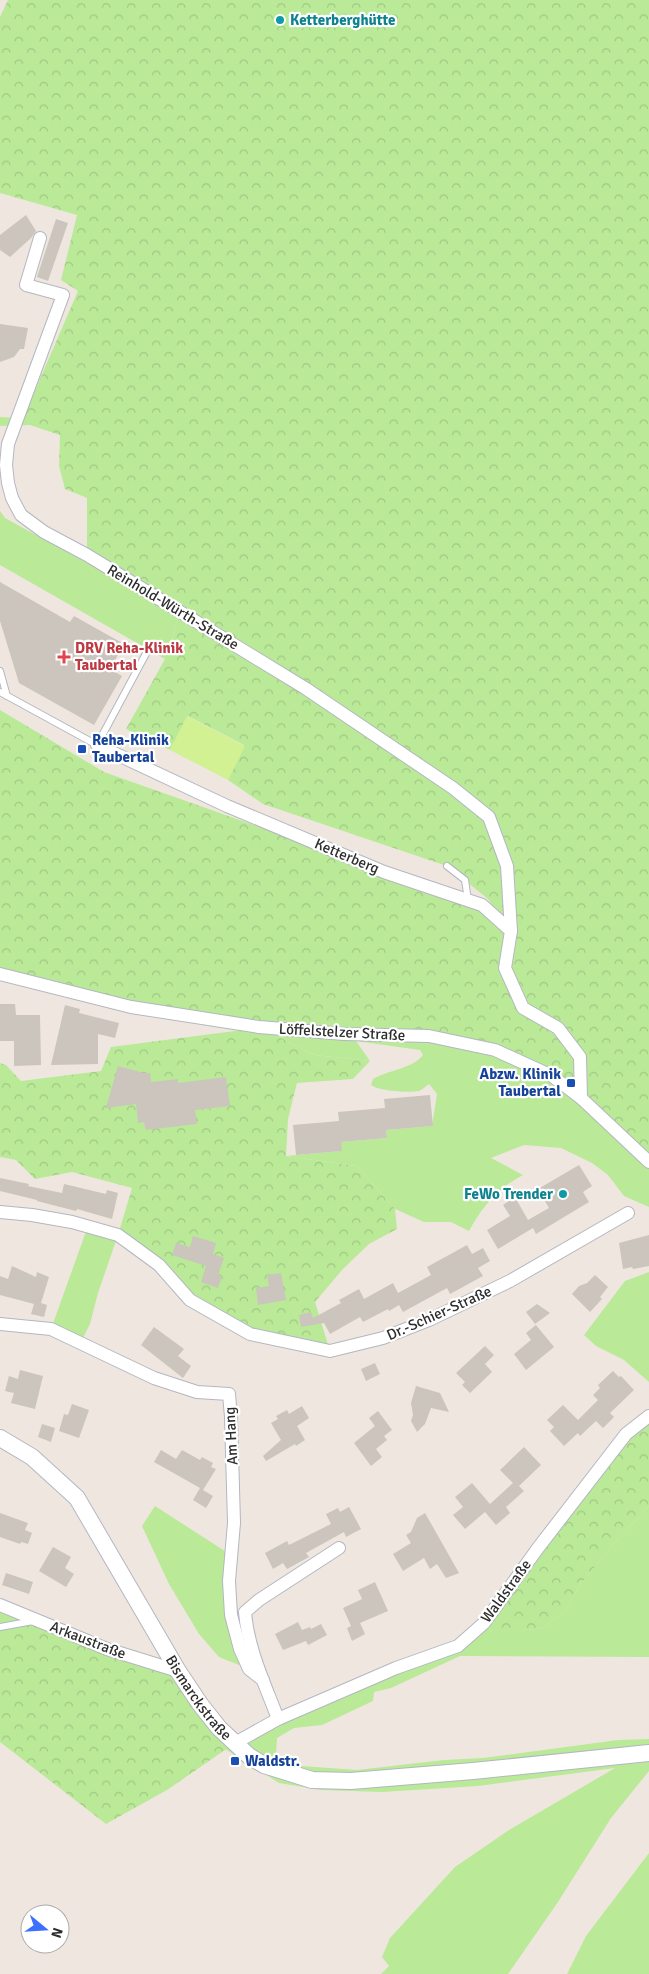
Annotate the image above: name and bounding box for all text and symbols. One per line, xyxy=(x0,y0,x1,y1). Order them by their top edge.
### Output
place label: Ketterberghütte xyxy=(290,11,395,29)
marker: Ketterberghütte xyxy=(274,14,286,26)
street label: Reinhold-Würth-Straße xyxy=(104,561,242,653)
place label: DRV Reha-Klinik Taubertal xyxy=(75,639,183,674)
marker: DRV Reha-Klinik Taubertal xyxy=(57,650,71,664)
place label: Reha-Klinik Taubertal xyxy=(92,731,169,766)
marker: Reha-Klinik Taubertal xyxy=(76,743,88,755)
street label: Ketterberg xyxy=(312,834,382,878)
street label: Löffelstelzer Straße xyxy=(278,1020,406,1044)
place label: Abzw. Klinik Taubertal xyxy=(480,1065,561,1100)
marker: Abzw. Klinik Taubertal xyxy=(565,1077,577,1089)
place label: FeWo Trender xyxy=(464,1185,553,1203)
marker: FeWo Trender xyxy=(557,1188,569,1200)
street label: Dr.-Schier-Straße xyxy=(384,1282,494,1344)
street label: Am Hang xyxy=(220,1406,242,1466)
street label: Waldstraße xyxy=(477,1556,535,1626)
street label: Arkaustraße xyxy=(48,1617,128,1663)
street label: Bismarckstraße xyxy=(162,1652,235,1744)
place label: Waldstr. xyxy=(245,1752,300,1770)
marker: Waldstr. xyxy=(229,1755,241,1767)
north arrow xyxy=(20,1904,70,1954)
text: N xyxy=(47,1926,66,1940)

